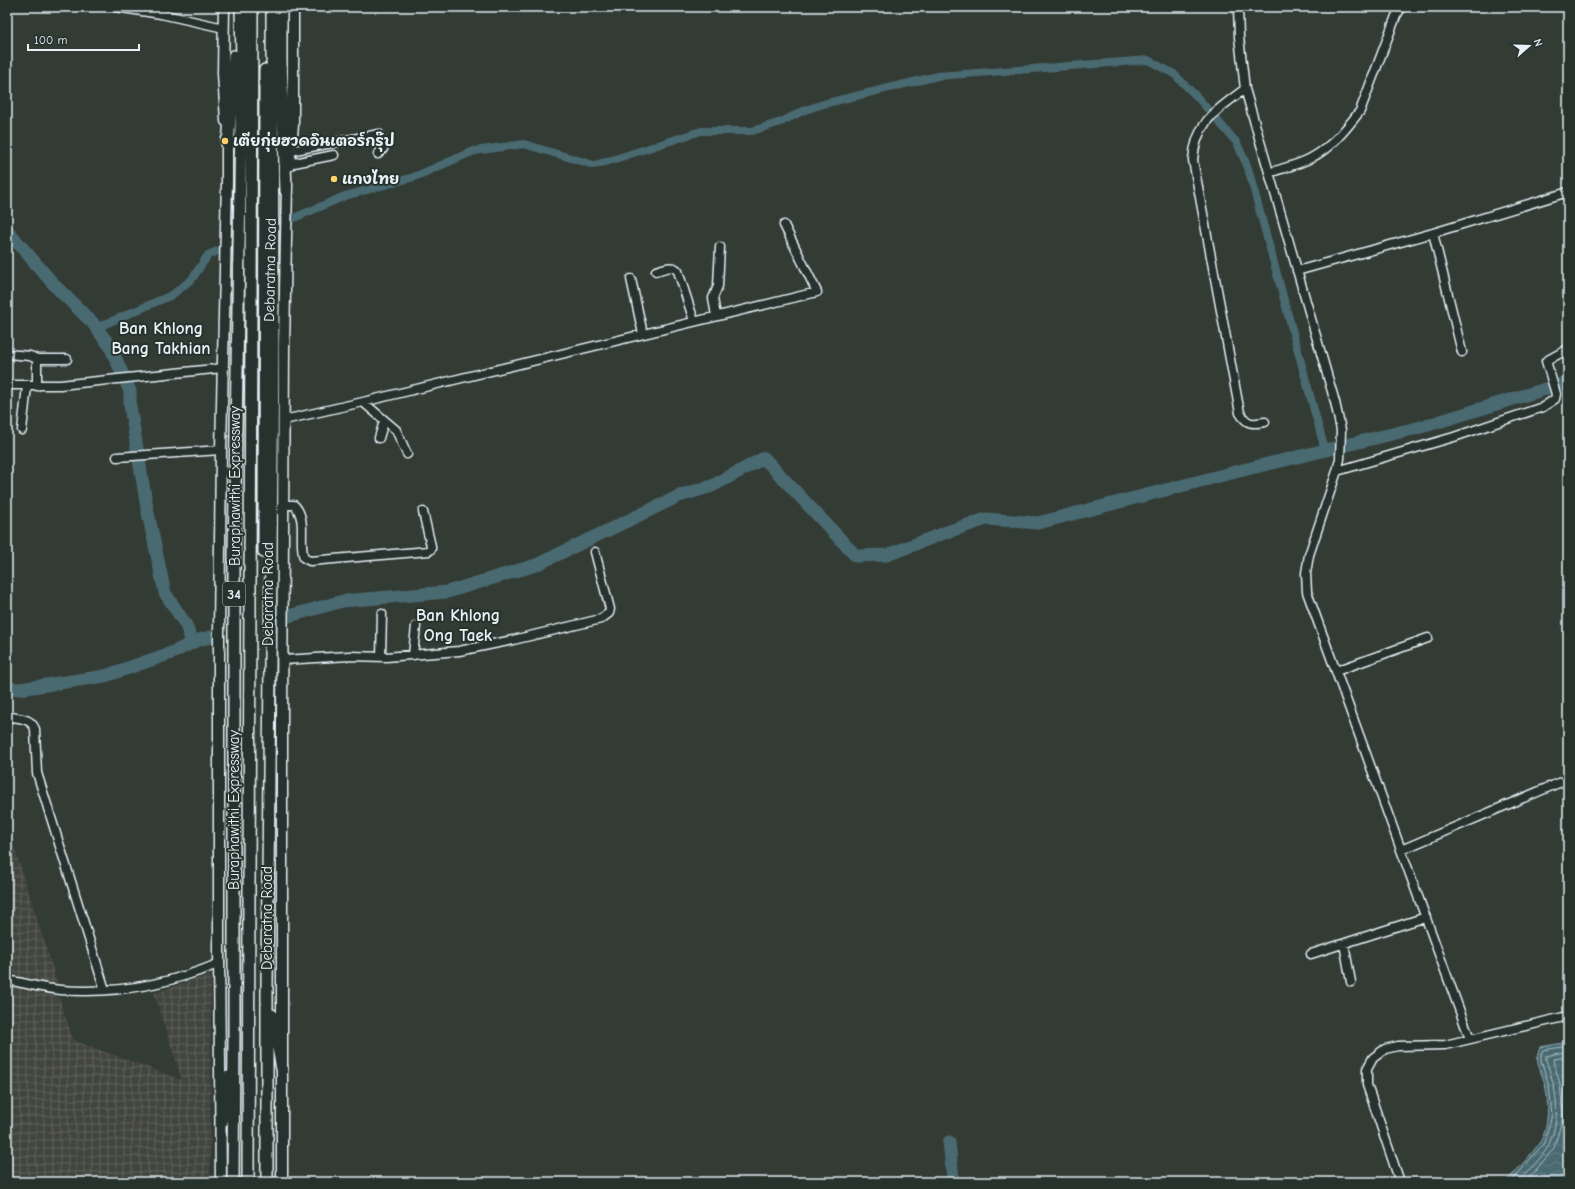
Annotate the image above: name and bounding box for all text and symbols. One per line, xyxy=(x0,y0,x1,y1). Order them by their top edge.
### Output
scale bar xyxy=(28,26,139,52)
north arrow xyxy=(1509,26,1549,66)
text: 100 m xyxy=(34,33,67,47)
text: N xyxy=(1531,37,1545,48)
place label: เตียกุ่ยฮวดอินเตอร์กรุ๊ป xyxy=(233,131,395,152)
marker: เตียกุ่ยฮวดอินเตอร์กรุ๊ป xyxy=(220,136,230,146)
place label: แกงไทย xyxy=(342,169,399,188)
marker: แกงไทย xyxy=(329,174,339,184)
street label: Debaratna Road xyxy=(260,218,280,322)
district label: Ban Khlong Bang Takhian xyxy=(111,319,211,358)
street label: Buraphawithi Expressway xyxy=(226,406,244,566)
street label: Debaratna Road xyxy=(259,542,277,646)
road number: 34 xyxy=(223,582,245,606)
district label: Ban Khlong Ong Taek xyxy=(416,606,500,645)
street label: Buraphawithi Expressway xyxy=(225,730,243,890)
street label: Debaratna Road xyxy=(258,866,276,970)

